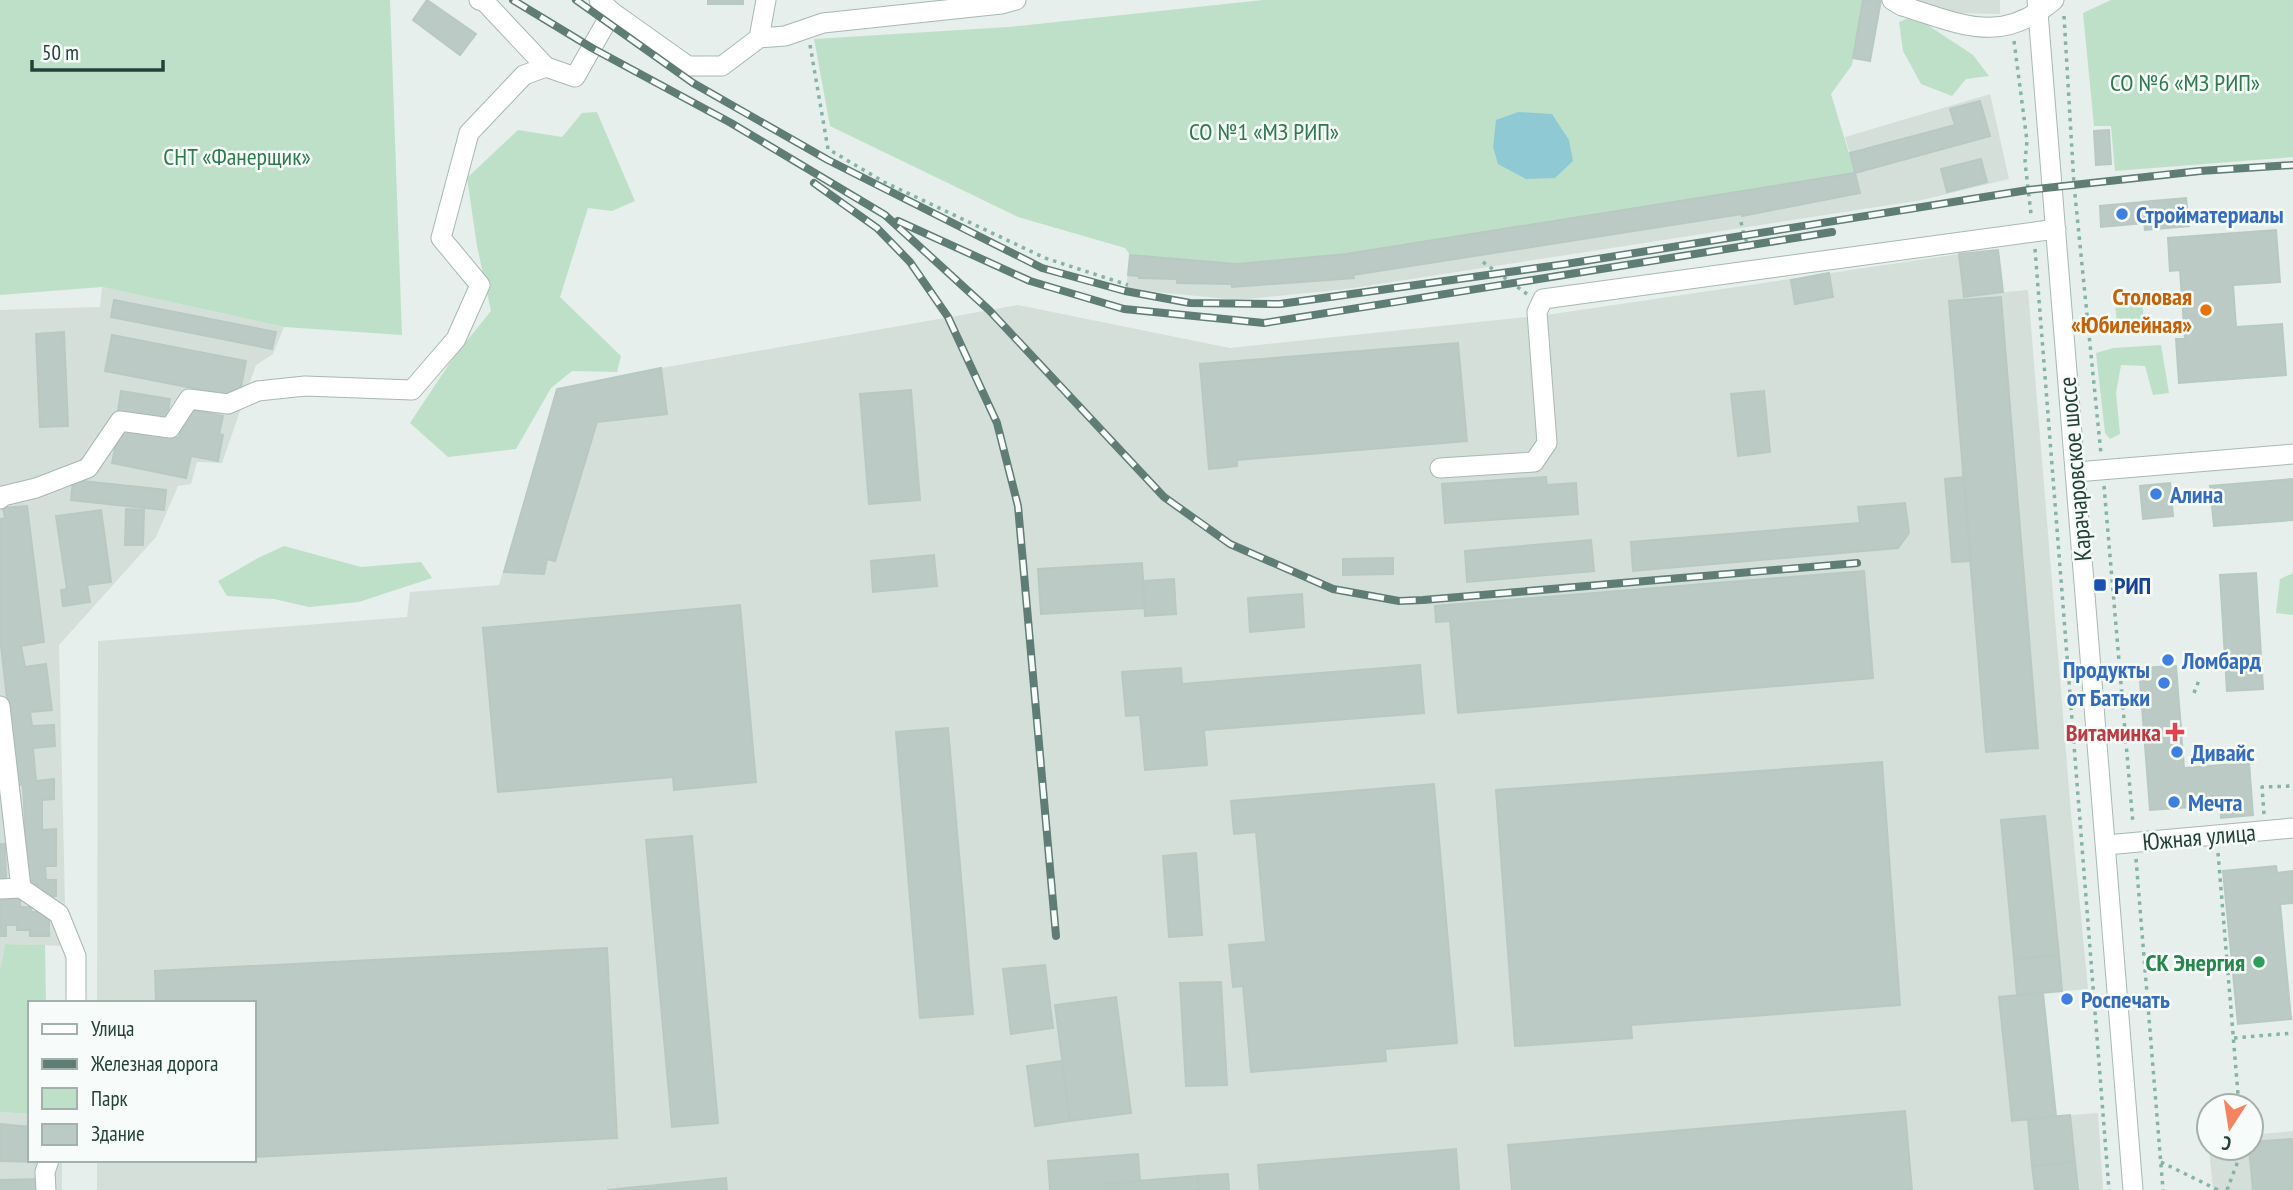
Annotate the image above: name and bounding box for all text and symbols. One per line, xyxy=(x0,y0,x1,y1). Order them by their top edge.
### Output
scale bar xyxy=(32,28,163,72)
text: 50 m xyxy=(42,39,79,66)
park label: СО №6 «МЗ РИП» xyxy=(2110,67,2260,98)
park label: СО №1 «МЗ РИП» xyxy=(1189,116,1339,147)
park label: СНТ «Фанерщик» xyxy=(163,141,311,172)
place label: Стройматериалы xyxy=(2136,199,2284,230)
marker: Стройматериалы xyxy=(2114,206,2130,222)
place label: Столовая «Юбилейная» xyxy=(2071,281,2192,340)
marker: Столовая «Юбилейная» xyxy=(2198,302,2214,318)
street label: Карачаровское шоссе xyxy=(2052,376,2098,562)
place label: Алина xyxy=(2169,479,2223,510)
marker: Алина xyxy=(2148,486,2164,502)
place label: РИП xyxy=(2114,570,2151,601)
marker: РИП xyxy=(2092,577,2108,593)
place label: Ломбард xyxy=(2181,645,2262,676)
marker: Ломбард xyxy=(2160,652,2176,668)
place label: Продукты от Батьки xyxy=(2063,654,2150,713)
marker: Продукты от Батьки xyxy=(2156,675,2172,691)
place label: Витаминка xyxy=(2066,717,2161,748)
marker: Витаминка xyxy=(2167,724,2183,740)
place label: Дивайс xyxy=(2191,737,2255,768)
marker: Дивайс xyxy=(2169,744,2185,760)
place label: Мечта xyxy=(2188,787,2243,818)
marker: Мечта xyxy=(2166,794,2182,810)
street label: Южная улица xyxy=(2141,817,2257,857)
place label: СК Энергия xyxy=(2146,947,2245,978)
marker: СК Энергия xyxy=(2251,954,2267,970)
place label: Роспечать xyxy=(2081,984,2170,1015)
marker: Роспечать xyxy=(2059,991,2075,1007)
legend xyxy=(28,1001,256,1162)
text: Улица xyxy=(91,1015,134,1042)
text: Железная дорога xyxy=(90,1050,218,1077)
text: Парк xyxy=(91,1085,128,1112)
north arrow xyxy=(2195,1092,2265,1162)
text: Здание xyxy=(91,1120,145,1147)
text: С xyxy=(2219,1131,2233,1156)

